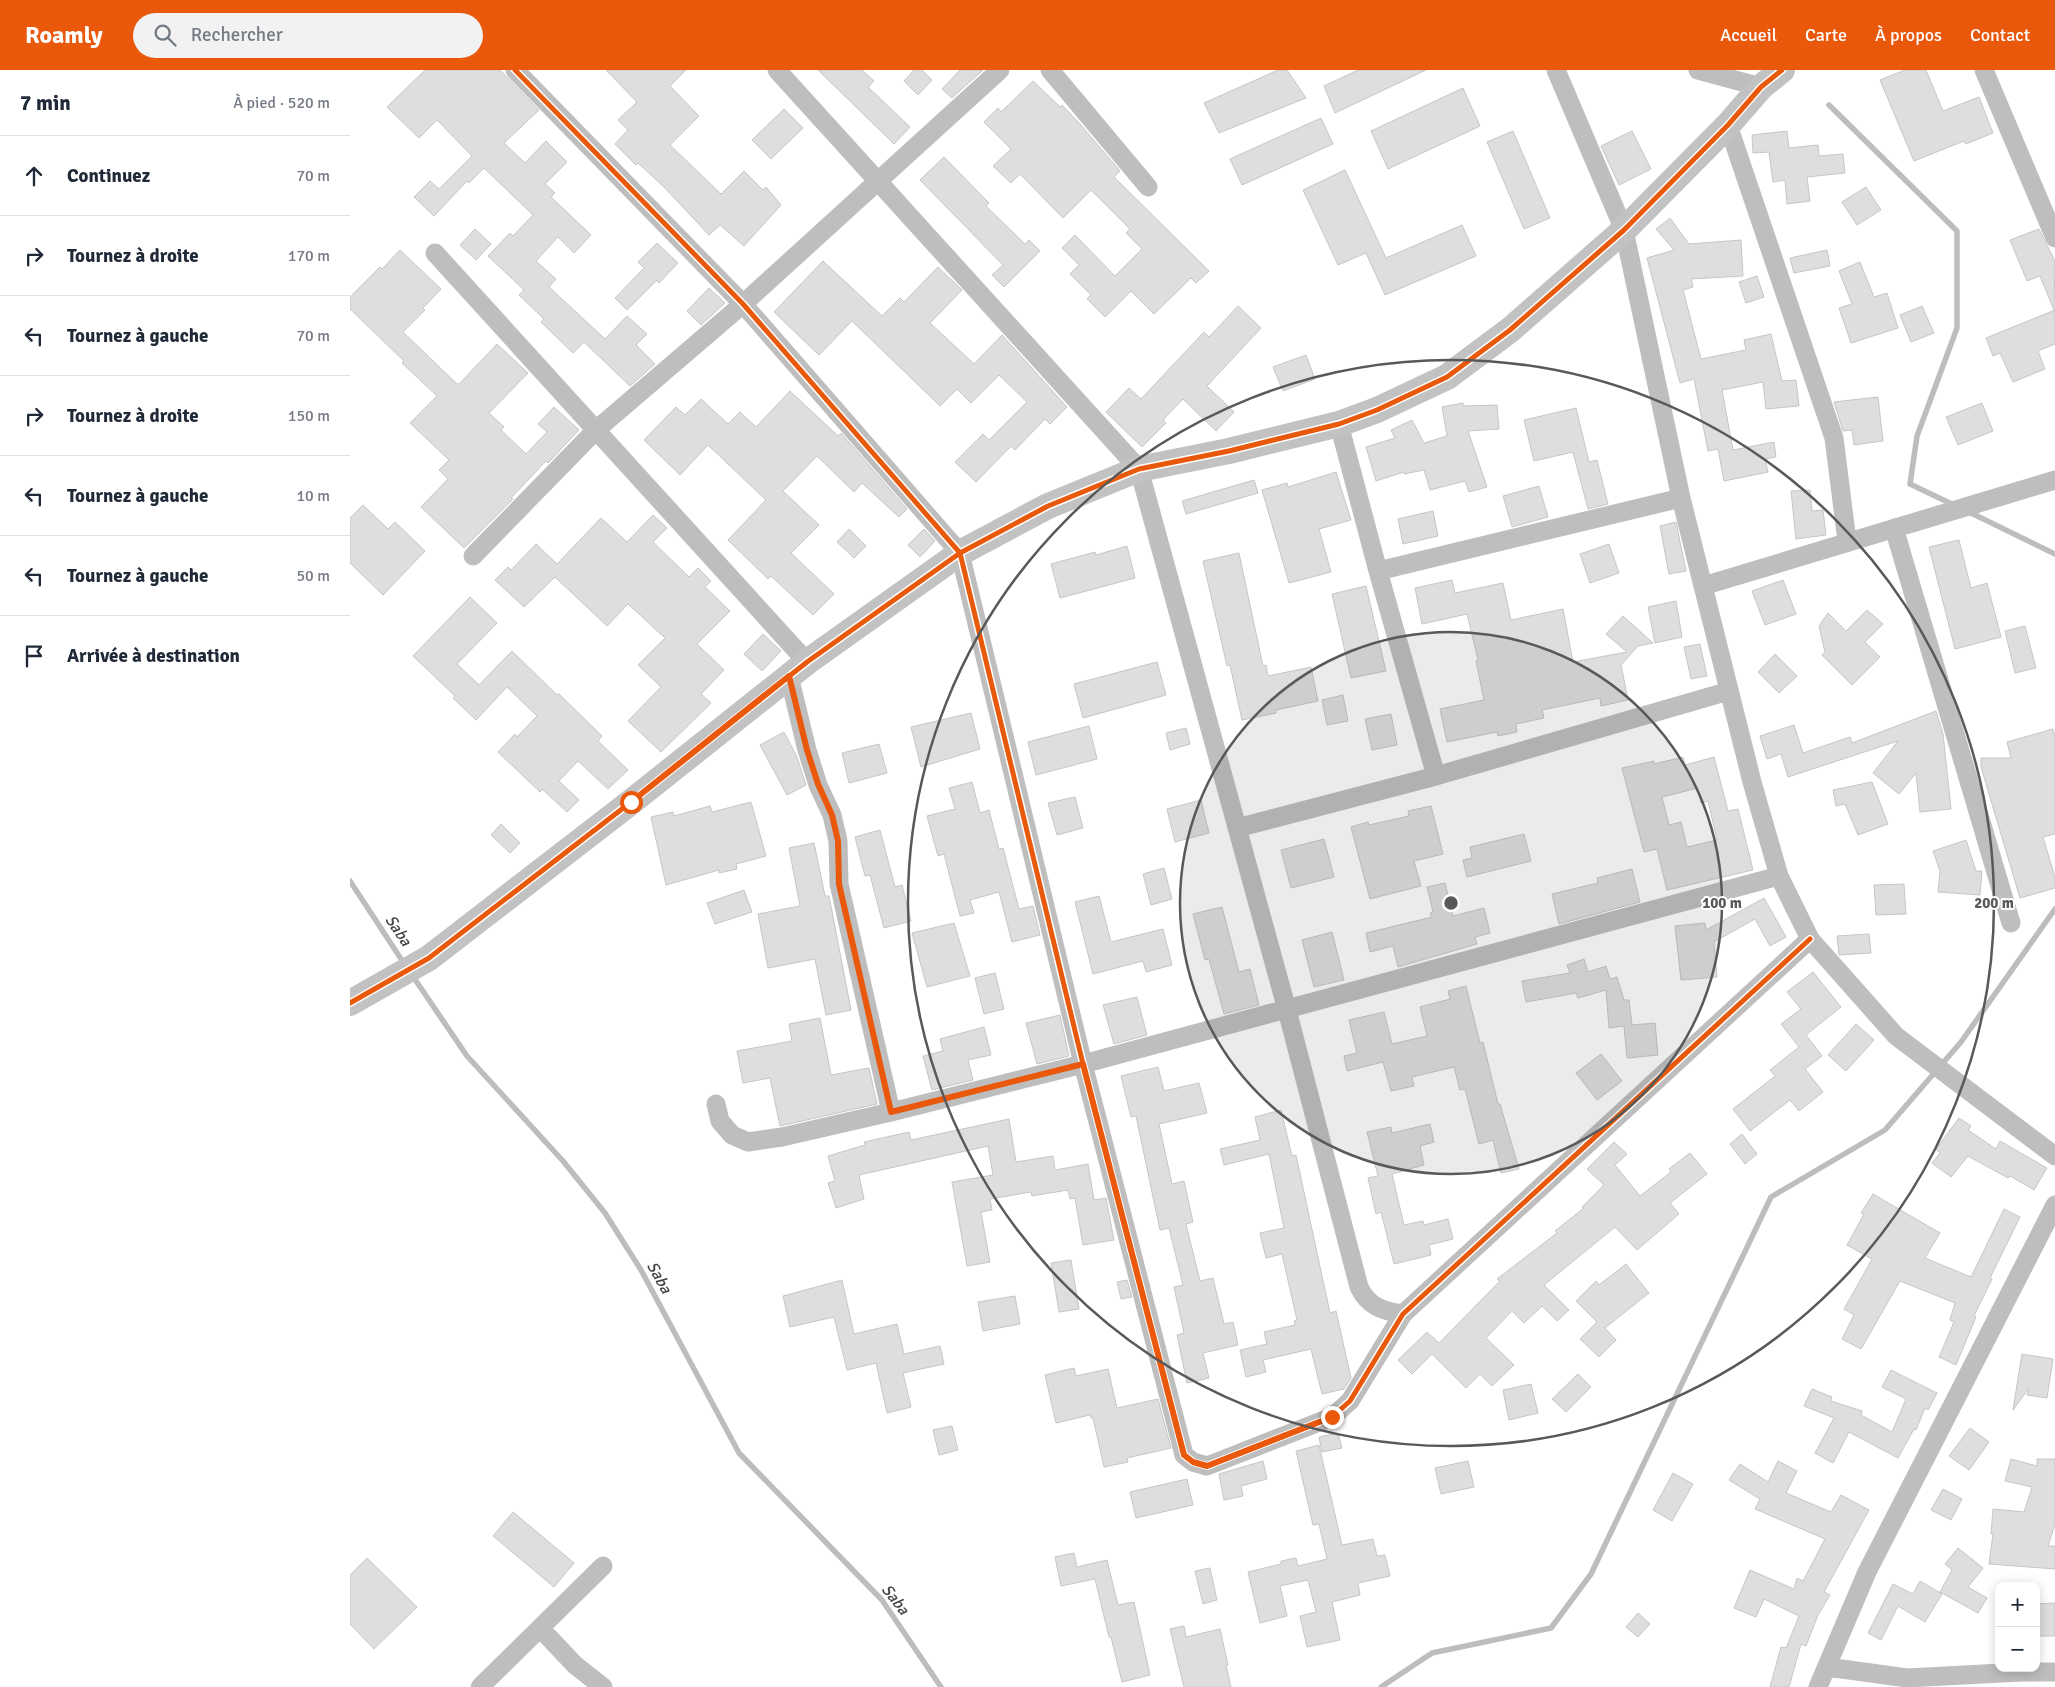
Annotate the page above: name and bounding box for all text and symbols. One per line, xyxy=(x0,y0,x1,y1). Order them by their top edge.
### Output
search box xyxy=(133,13,483,58)
text: Roamly xyxy=(25,20,103,50)
icon: search xyxy=(151,21,179,49)
text: Rechercher xyxy=(191,23,283,47)
text: Accueil xyxy=(1720,24,1777,46)
text: Carte xyxy=(1805,24,1847,46)
text: À propos xyxy=(1875,24,1942,46)
text: Contact xyxy=(1970,24,2030,46)
text: 7 min xyxy=(20,90,71,116)
text: À pied · 520 m xyxy=(233,93,330,113)
icon: ahead xyxy=(20,162,48,190)
text: Continuez xyxy=(67,164,150,188)
text: 70 m xyxy=(296,166,330,186)
icon: right xyxy=(20,242,48,270)
text: Tournez à droite xyxy=(67,244,199,268)
text: 170 m xyxy=(288,246,330,266)
icon: left xyxy=(20,322,48,350)
text: Tournez à gauche xyxy=(67,324,208,348)
text: 70 m xyxy=(296,326,330,346)
icon: right xyxy=(20,402,48,430)
text: Tournez à droite xyxy=(67,404,199,428)
text: 150 m xyxy=(288,406,330,426)
icon: left xyxy=(20,482,48,510)
text: Tournez à gauche xyxy=(67,484,208,508)
text: 10 m xyxy=(296,486,330,506)
icon: left xyxy=(20,562,48,590)
text: Tournez à gauche xyxy=(67,564,208,588)
text: 50 m xyxy=(296,566,330,586)
icon: arrive xyxy=(20,642,48,670)
text: Arrivée à destination xyxy=(67,644,240,668)
route start xyxy=(620,791,643,814)
centre of rings xyxy=(1442,894,1460,912)
text: 100 m xyxy=(1702,894,1742,912)
text: 200 m xyxy=(1974,894,2014,912)
water label: Saba xyxy=(380,911,416,951)
water label: Saba xyxy=(642,1258,676,1298)
route end xyxy=(1321,1406,1344,1429)
water label: Saba xyxy=(877,1580,914,1620)
map controls xyxy=(1995,1582,2040,1672)
button: + xyxy=(1995,1582,2040,1627)
button: − xyxy=(1995,1627,2040,1672)

